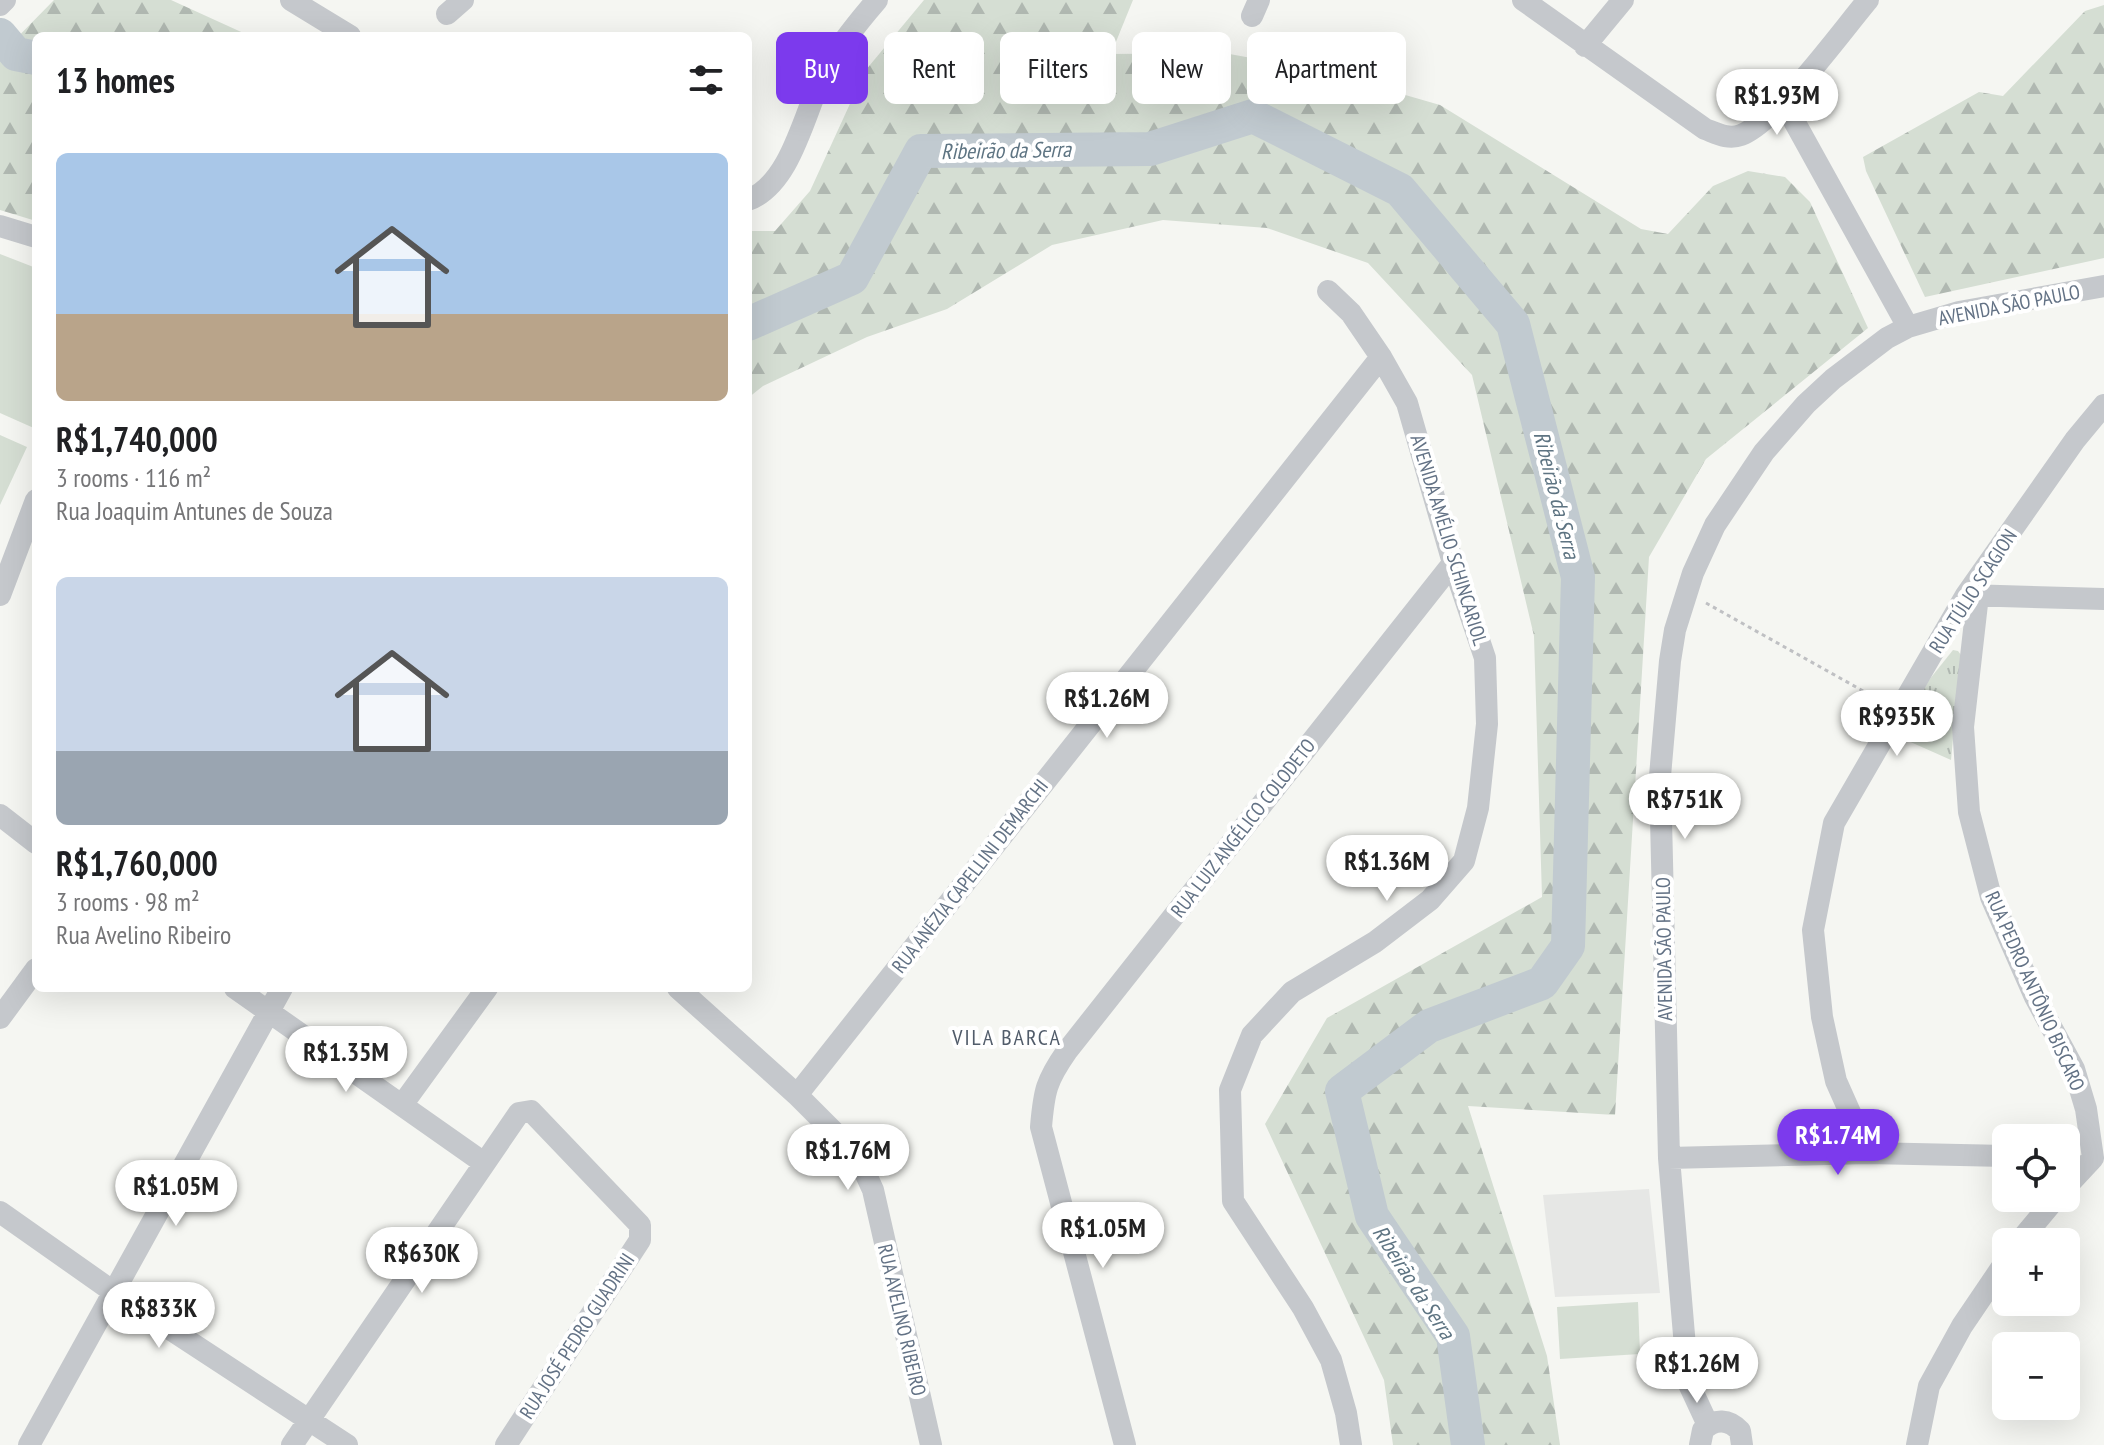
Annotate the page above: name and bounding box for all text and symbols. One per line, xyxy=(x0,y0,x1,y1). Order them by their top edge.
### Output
chip: Buy xyxy=(776,32,868,104)
chip: Rent xyxy=(884,32,984,104)
chip: Filters xyxy=(1000,32,1116,104)
chip: New xyxy=(1132,32,1231,104)
chip: Apartment xyxy=(1247,32,1406,104)
text: 13 homes xyxy=(56,58,175,102)
icon: filters xyxy=(684,58,728,102)
pin: R$1.93M xyxy=(1703,69,1851,137)
text: R$1.93M xyxy=(1734,78,1820,111)
water label: Ribeirão da Serra xyxy=(941,135,1072,165)
icon: home xyxy=(320,205,464,349)
street label: AVENIDA SÃO PAULO xyxy=(1936,279,2082,331)
text: R$1,740,000 xyxy=(56,417,218,461)
water label: Ribeirão da Serra xyxy=(1528,428,1587,563)
street label: AVENIDA AMÉLIO SCHINCARIOL xyxy=(1405,431,1494,649)
text: 3 rooms · 116 m² xyxy=(56,461,211,494)
text: Rua Joaquim Antunes de Souza xyxy=(56,494,333,527)
street label: RUA TÚLIO SCAGION xyxy=(1923,524,2023,658)
icon: home xyxy=(320,629,464,773)
pin: R$1.26M xyxy=(1033,672,1181,740)
text: R$1.26M xyxy=(1064,681,1150,714)
pin: R$935K xyxy=(1832,690,1962,758)
text: R$935K xyxy=(1859,699,1935,732)
street label: RUA LUIZ ANGÉLICO COLODETO xyxy=(1165,733,1321,923)
pin: R$751K xyxy=(1620,773,1750,841)
street label: RUA ANÉZIA CAPELLINI DEMARCHI xyxy=(886,774,1054,978)
text: R$751K xyxy=(1647,782,1723,815)
pin: R$1.36M xyxy=(1313,835,1461,903)
text: R$1,760,000 xyxy=(56,841,218,885)
text: R$1.36M xyxy=(1344,844,1430,877)
street label: AVENIDA SÃO PAULO xyxy=(1650,877,1678,1021)
text: 3 rooms · 98 m² xyxy=(56,885,200,918)
street label: RUA PEDRO ANTÔNIO BISCARO xyxy=(1979,887,2091,1095)
text: Rua Avelino Ribeiro xyxy=(56,918,231,951)
district label: VILA BARCA xyxy=(951,1023,1062,1051)
pin: R$1.35M xyxy=(272,1026,420,1094)
text: R$1.35M xyxy=(303,1035,389,1068)
pin: R$1.74M xyxy=(1764,1109,1912,1177)
text: R$1.74M xyxy=(1795,1118,1881,1151)
pin: R$1.76M xyxy=(774,1124,922,1192)
map controls xyxy=(1992,1124,2080,1420)
button: locate xyxy=(1992,1124,2080,1212)
text: R$1.76M xyxy=(805,1133,891,1166)
pin: R$1.05M xyxy=(102,1160,250,1228)
text: R$1.05M xyxy=(133,1169,219,1202)
pin: R$1.05M xyxy=(1029,1202,1177,1270)
text: R$1.05M xyxy=(1060,1211,1146,1244)
water label: Ribeirão da Serra xyxy=(1367,1220,1462,1345)
pin: R$630K xyxy=(357,1227,487,1295)
button: + xyxy=(1992,1228,2080,1316)
text: R$630K xyxy=(384,1236,460,1269)
street label: RUA AVELINO RIBEIRO xyxy=(872,1242,932,1398)
street label: RUA JOSÉ PEDRO GUADRINI xyxy=(514,1248,640,1424)
pin: R$833K xyxy=(94,1282,224,1350)
text: R$833K xyxy=(121,1291,197,1324)
button: − xyxy=(1992,1332,2080,1420)
pin: R$1.26M xyxy=(1623,1337,1771,1405)
text: R$1.26M xyxy=(1654,1346,1740,1379)

